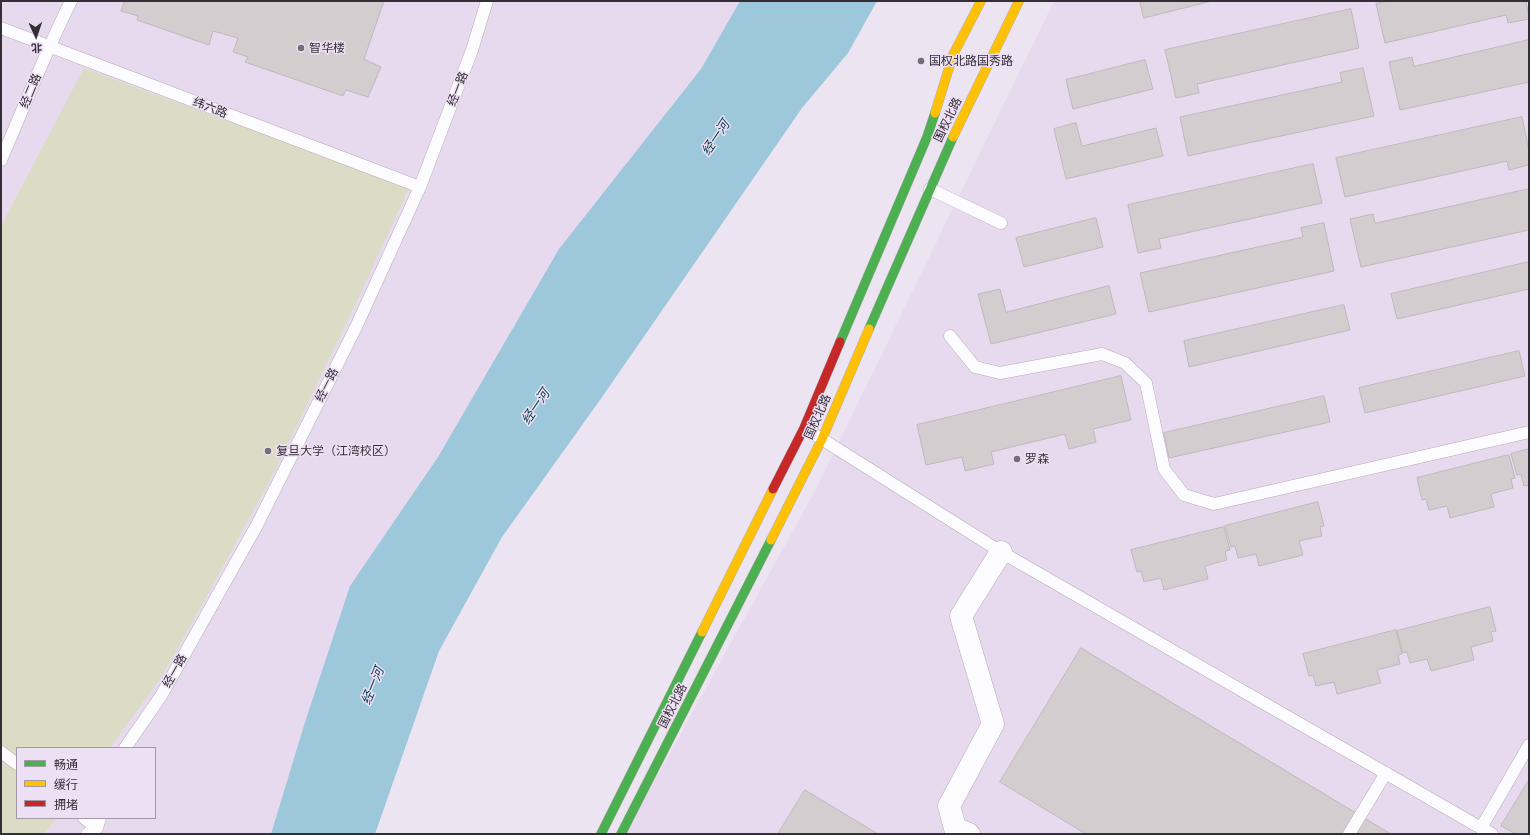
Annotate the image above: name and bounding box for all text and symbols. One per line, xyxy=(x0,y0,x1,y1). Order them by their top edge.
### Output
north arrow xyxy=(16,16,56,56)
text: 北 xyxy=(31,41,42,55)
place label: 智华楼 xyxy=(309,41,345,55)
marker: 智华楼 xyxy=(296,43,306,53)
place label: 国权北路国秀路 xyxy=(929,54,1013,68)
marker: 国权北路国秀路 xyxy=(916,56,926,66)
street label: 经一路 xyxy=(445,70,471,108)
street label: 经二路 xyxy=(17,72,45,110)
street label: 纬六路 xyxy=(191,95,229,121)
street label: 国权北路 xyxy=(931,95,965,145)
water label: 经一河 xyxy=(699,117,733,159)
street label: 经一路 xyxy=(312,366,342,404)
water label: 经一河 xyxy=(519,386,553,428)
street label: 国权北路 xyxy=(802,392,834,442)
place label: 复旦大学（江湾校区） xyxy=(276,444,396,458)
marker: 复旦大学（江湾校区） xyxy=(263,446,273,456)
place label: 罗森 xyxy=(1025,452,1049,466)
marker: 罗森 xyxy=(1012,454,1022,464)
street label: 经一路 xyxy=(160,652,190,690)
water label: 经一河 xyxy=(358,665,388,707)
street label: 国权北路 xyxy=(656,681,690,731)
legend xyxy=(16,747,156,819)
text: 畅通 xyxy=(54,757,78,772)
text: 缓行 xyxy=(54,777,78,792)
text: 拥堵 xyxy=(54,797,78,812)

